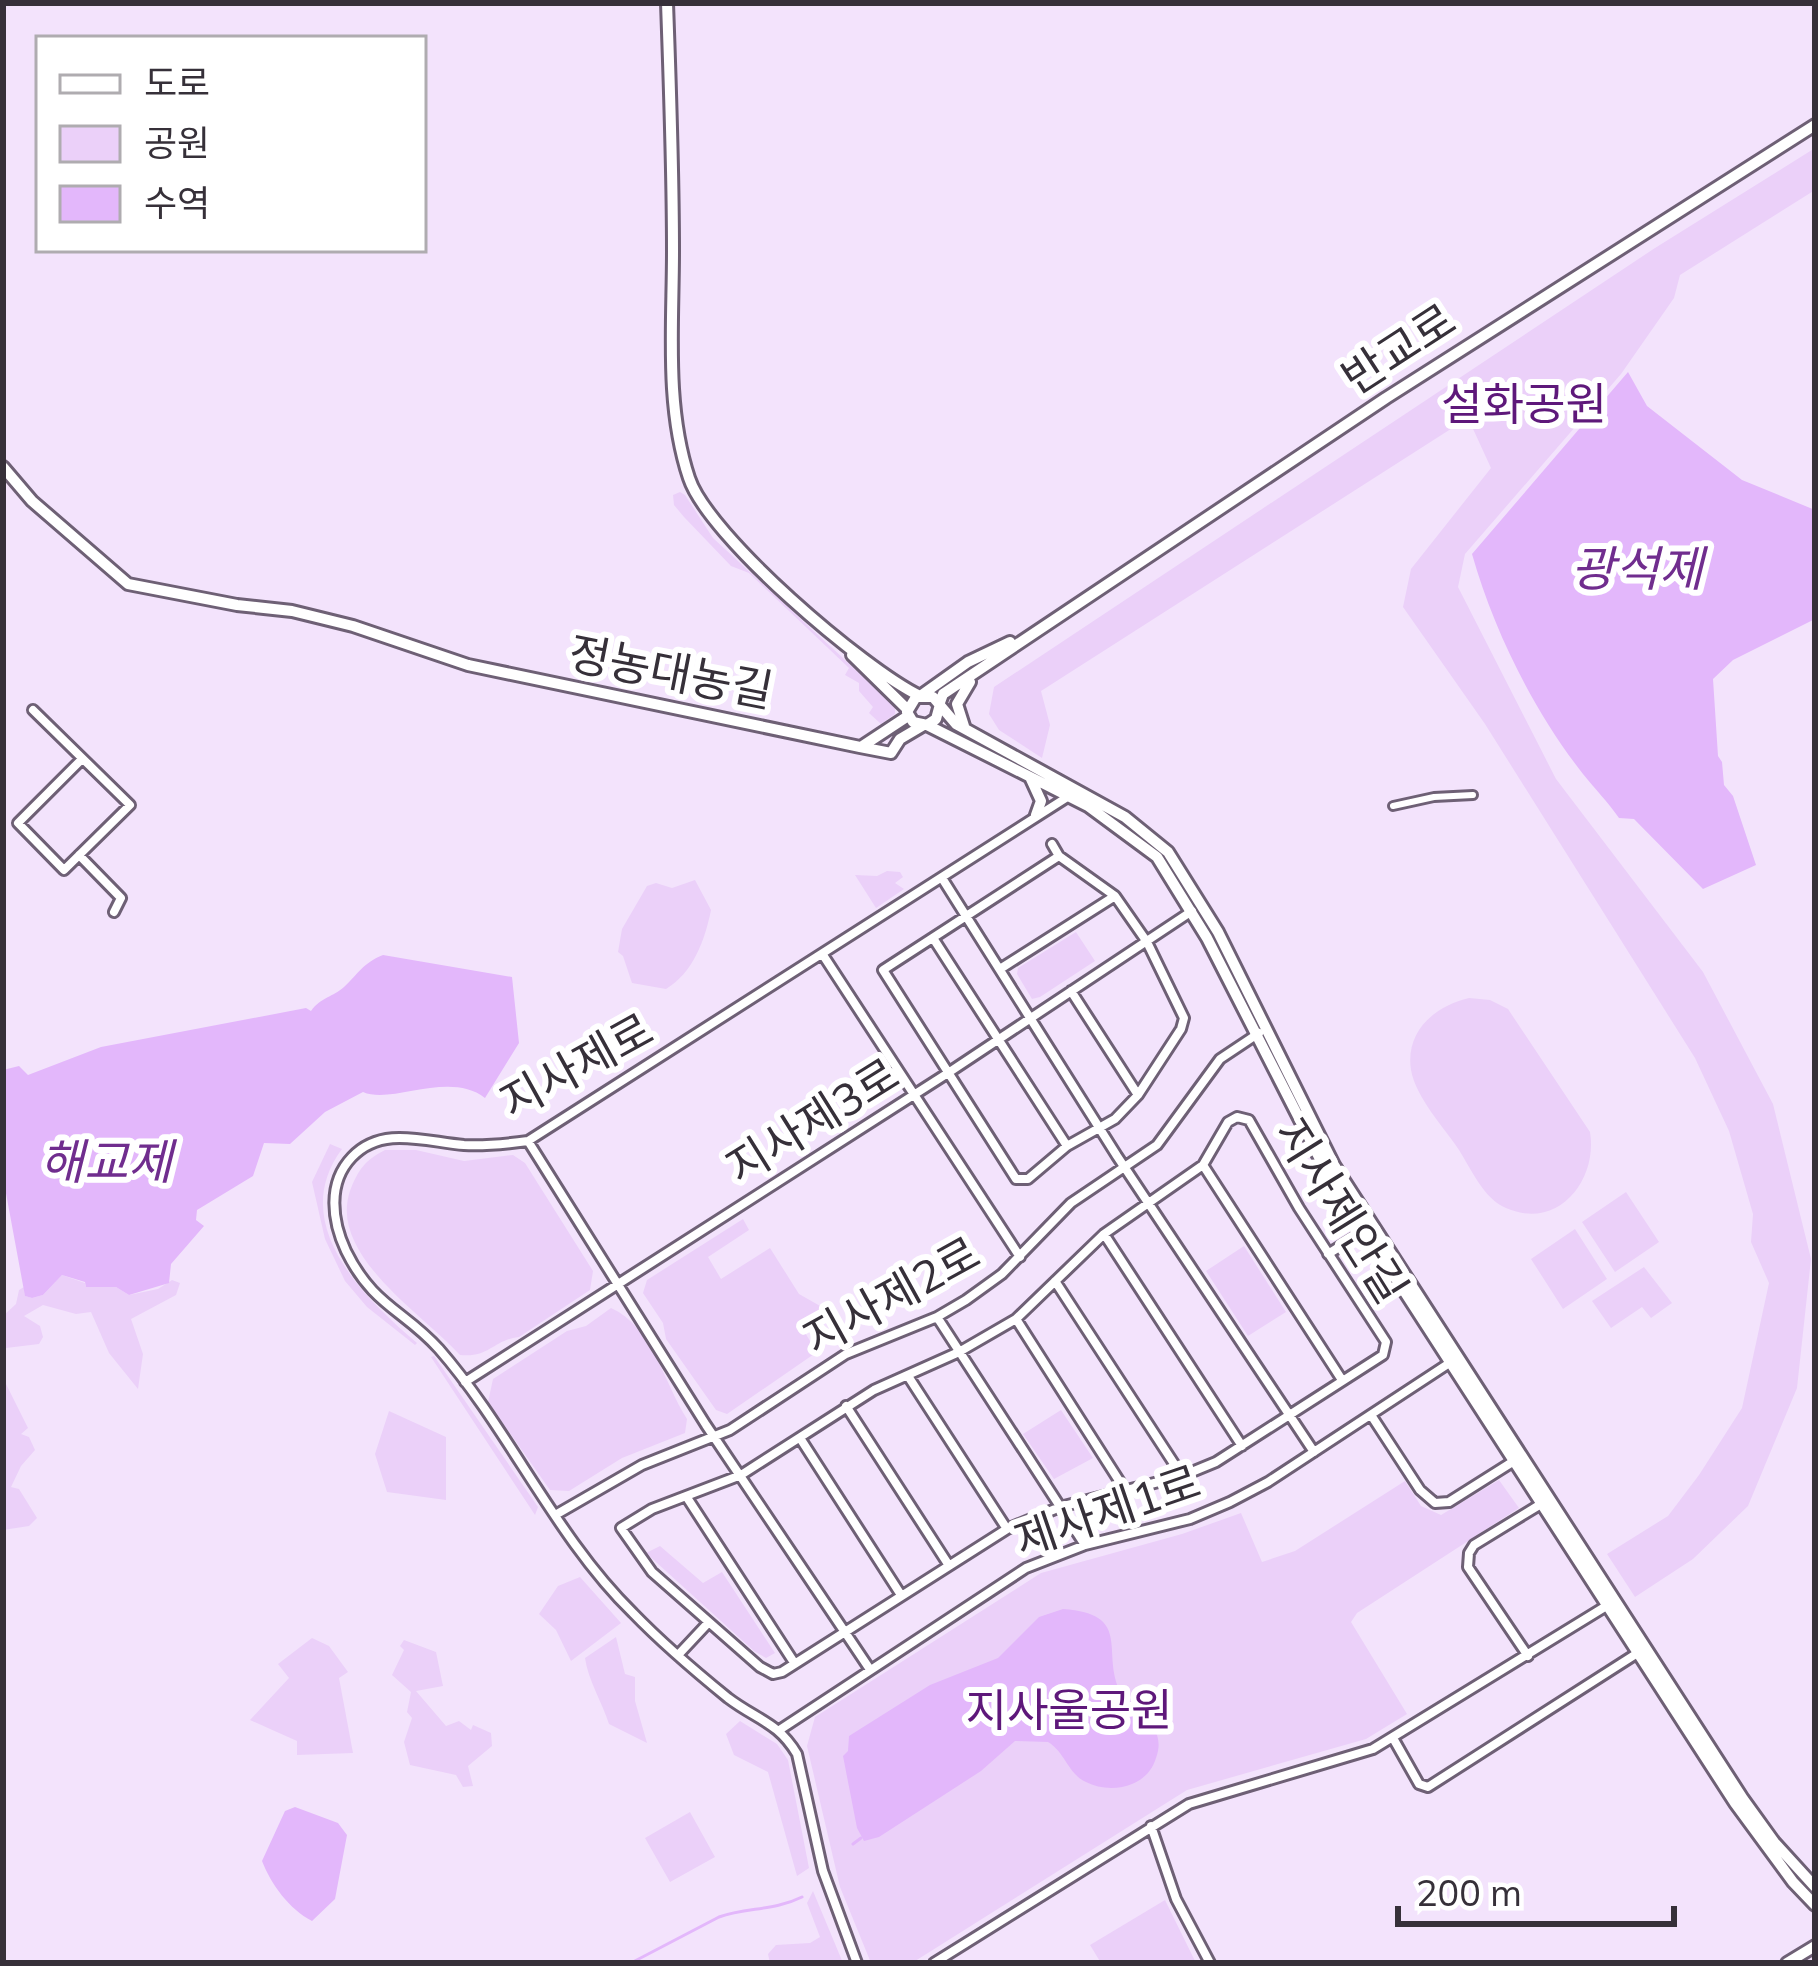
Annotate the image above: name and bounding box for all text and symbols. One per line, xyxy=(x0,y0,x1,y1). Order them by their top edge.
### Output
legend xyxy=(36,36,426,252)
text: 도로 xyxy=(144,60,210,105)
text: 공원 xyxy=(144,120,210,165)
text: 수역 xyxy=(144,180,210,225)
street label: 반교로 xyxy=(1331,291,1465,405)
park label: 설화공원 xyxy=(1441,375,1607,431)
water label: 광석제 xyxy=(1571,538,1709,598)
street label: 정농대농길 xyxy=(564,624,778,718)
street label: 지사제로 xyxy=(490,1000,662,1130)
street label: 지사제3로 xyxy=(715,1045,909,1195)
street label: 지사제안길 xyxy=(1263,1107,1421,1313)
water label: 해교제 xyxy=(40,1131,178,1191)
street label: 지사제2로 xyxy=(793,1224,989,1366)
street label: 제사제1로 xyxy=(1007,1452,1207,1568)
park label: 지사울공원 xyxy=(965,1681,1173,1737)
scale bar xyxy=(1398,1852,1674,1926)
text: 200 m xyxy=(1416,1870,1522,1915)

